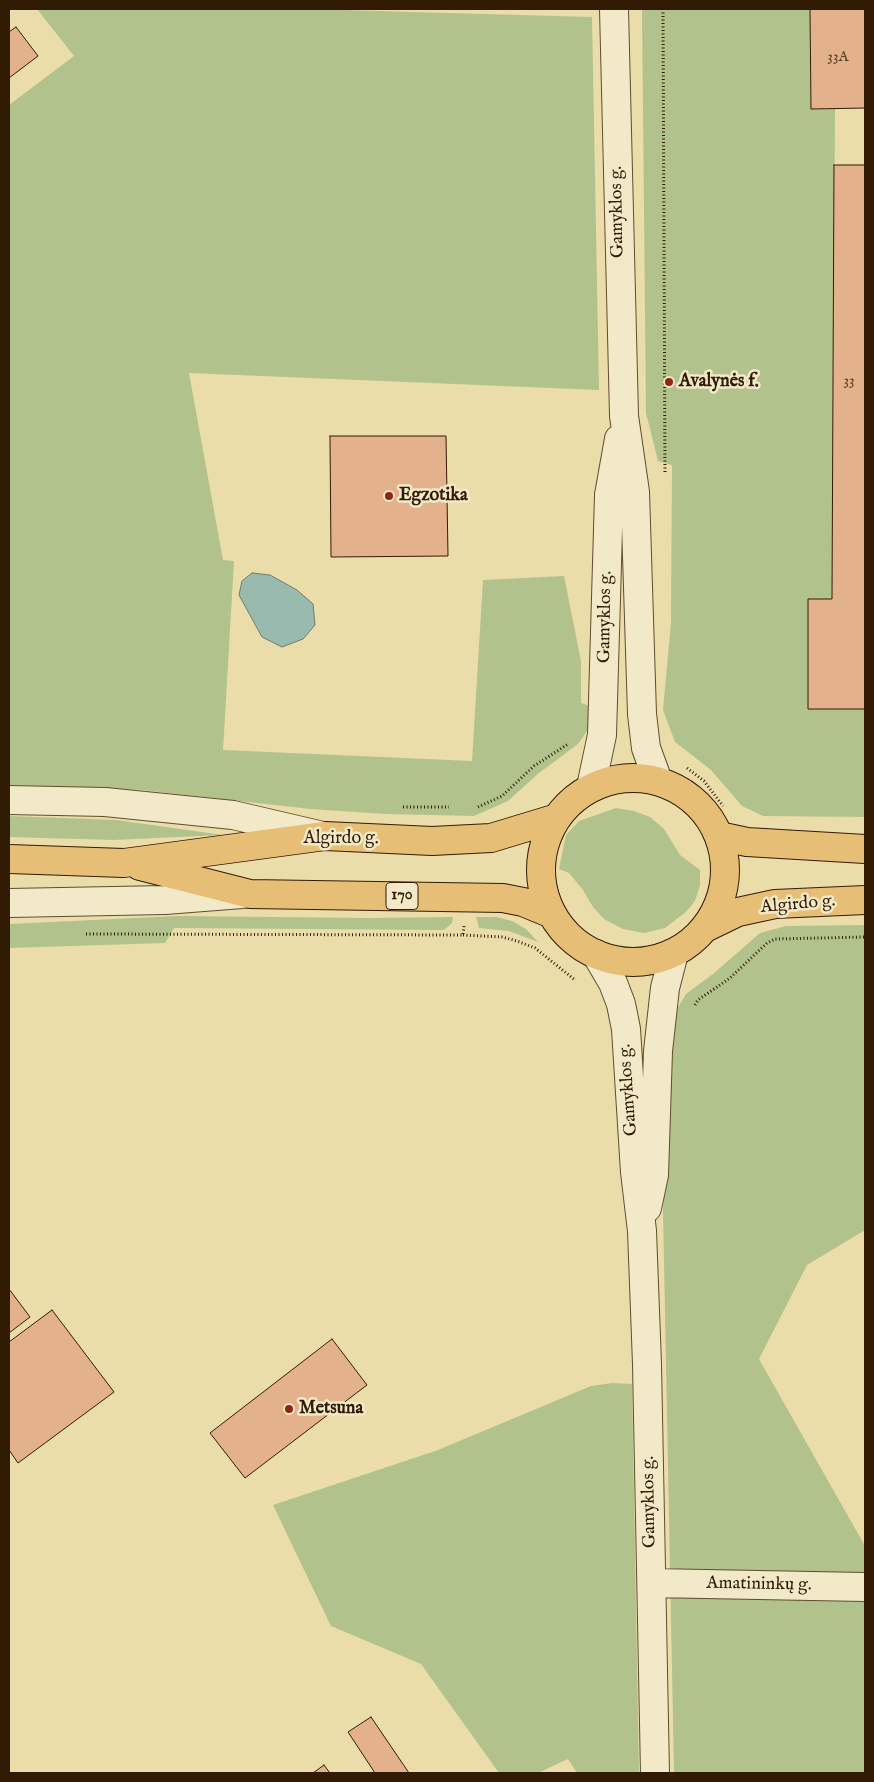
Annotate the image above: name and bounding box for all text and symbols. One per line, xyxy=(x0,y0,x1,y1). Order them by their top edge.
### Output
house number: 33A xyxy=(827,49,849,67)
street label: Gamyklos g. xyxy=(606,166,630,258)
place label: Avalynės f. xyxy=(679,371,759,393)
house number: 33 xyxy=(843,373,855,391)
marker: Avalynės f. xyxy=(663,376,675,388)
place label: Egzotika xyxy=(399,485,468,507)
marker: Egzotika xyxy=(383,490,395,502)
street label: Gamyklos g. xyxy=(594,571,618,663)
street label: Algirdo g. xyxy=(304,828,378,850)
road number: 170 xyxy=(386,882,418,909)
street label: Algirdo g. xyxy=(760,891,836,919)
street label: Gamyklos g. xyxy=(615,1043,643,1137)
place label: Metsuna xyxy=(299,1398,363,1420)
marker: Metsuna xyxy=(283,1403,295,1415)
street label: Gamyklos g. xyxy=(638,1456,662,1548)
street label: Amatininkų g. xyxy=(706,1573,812,1597)

